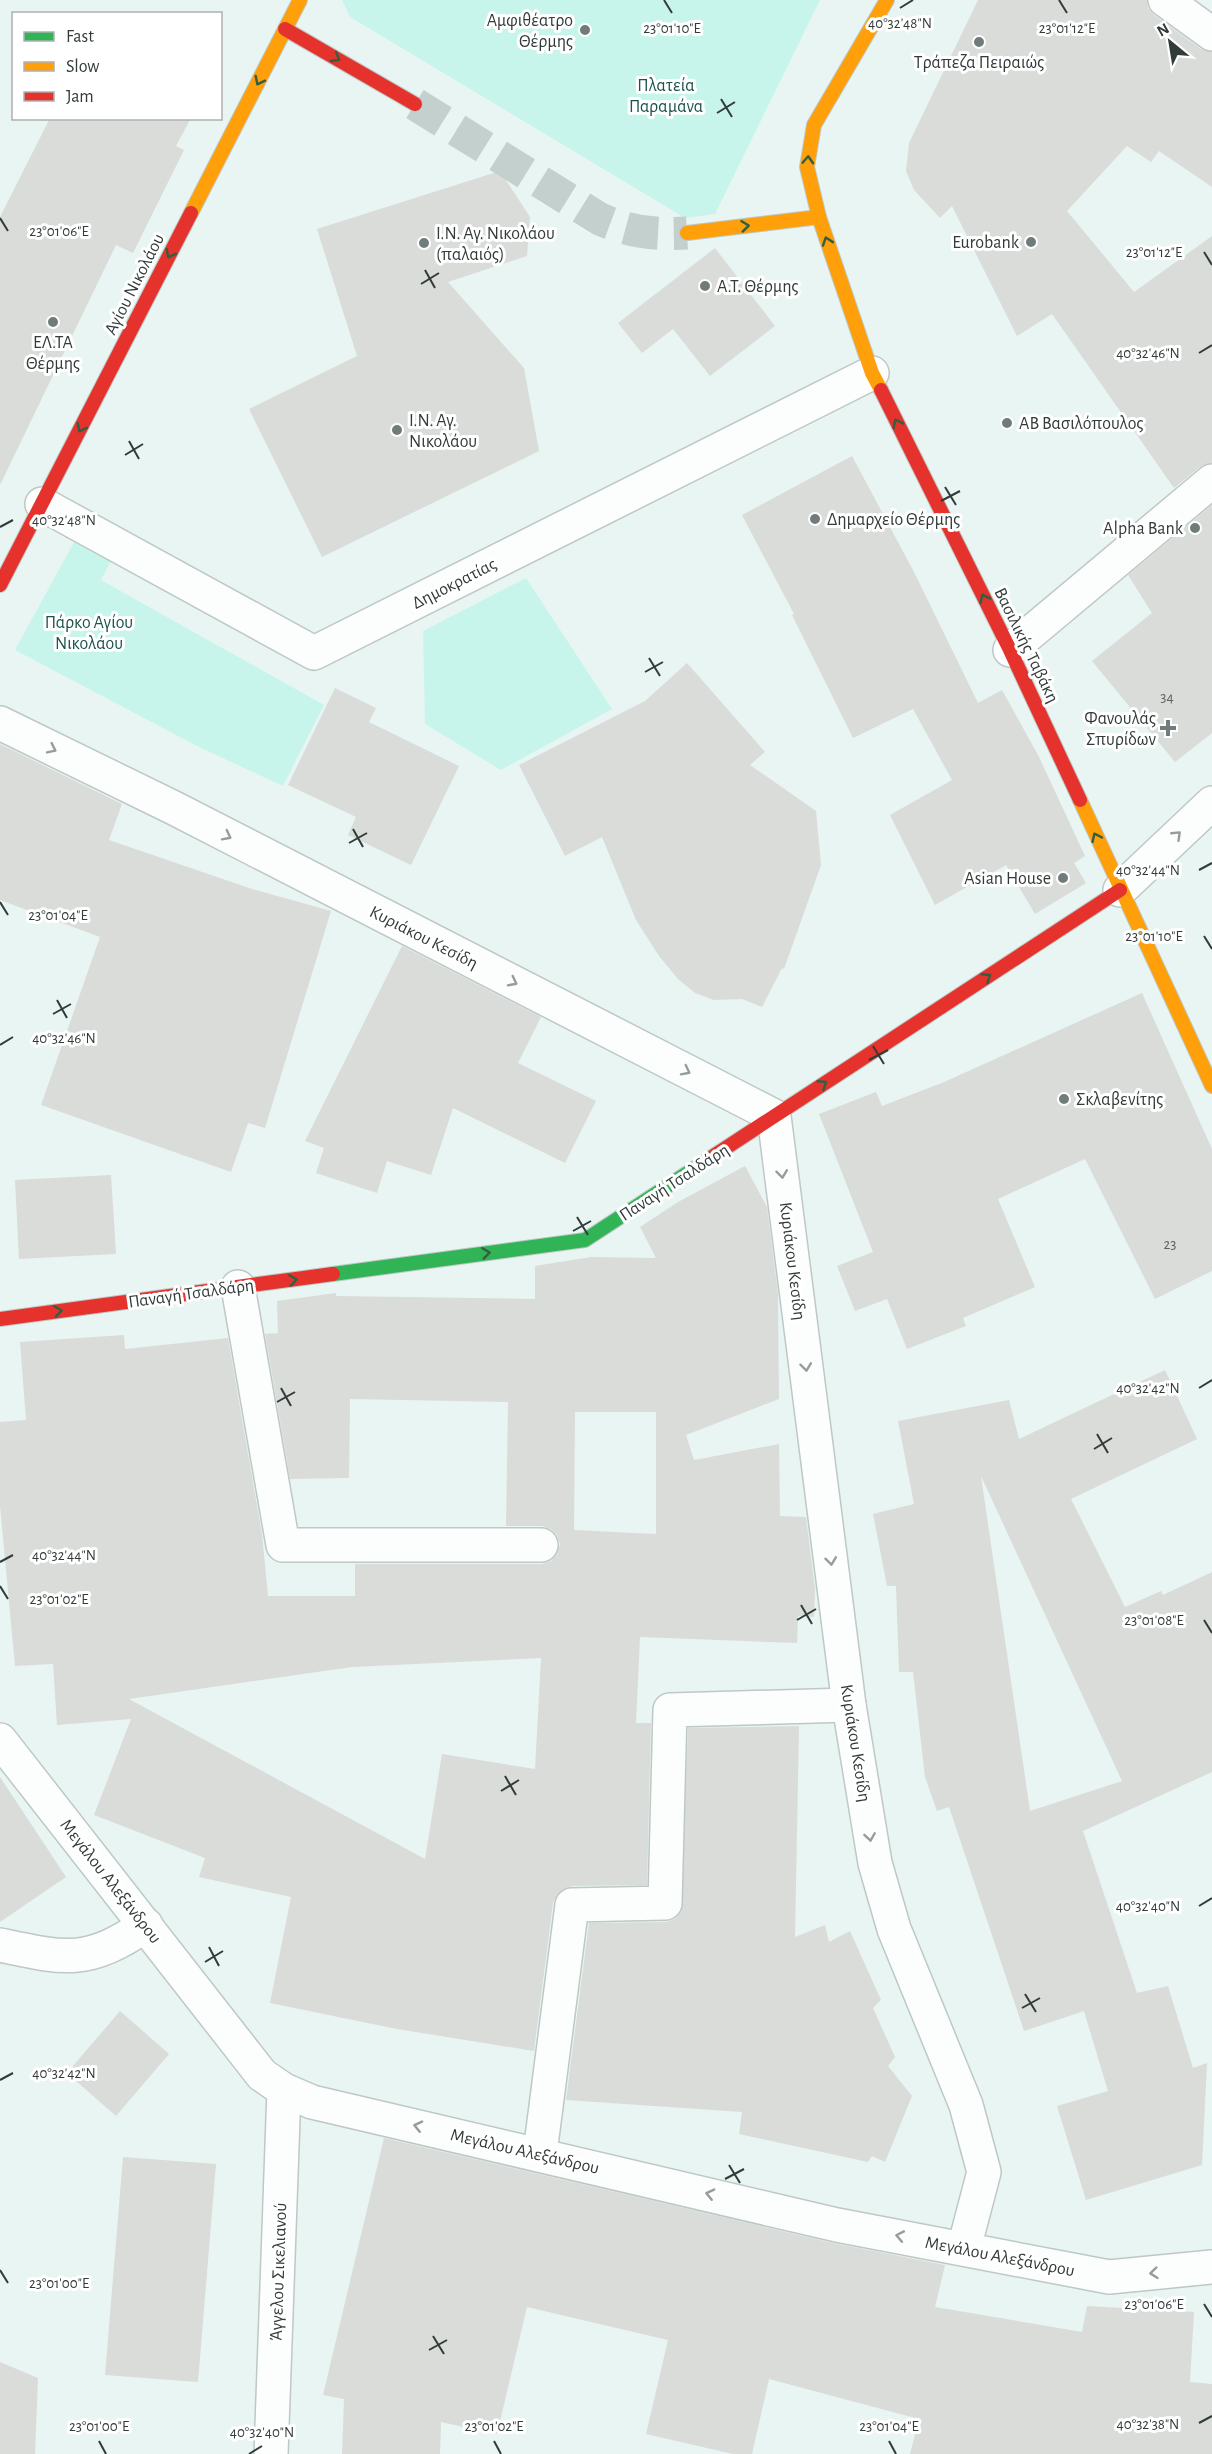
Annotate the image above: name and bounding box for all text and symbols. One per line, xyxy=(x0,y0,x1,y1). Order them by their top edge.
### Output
legend xyxy=(12,12,222,120)
place label: Αμφιθέατρο Θέρμης xyxy=(487,12,573,51)
north arrow xyxy=(1140,12,1200,72)
text: 40°32'48"N xyxy=(868,16,932,31)
text: N xyxy=(1154,20,1172,40)
text: 23°01'10"E xyxy=(643,21,701,36)
text: 23°01'12"E xyxy=(1039,21,1095,36)
marker: Αμφιθέατρο Θέρμης xyxy=(578,23,592,37)
text: Fast xyxy=(66,28,94,46)
marker: Τράπεζα Πειραιώς xyxy=(972,35,986,49)
one-way arrow xyxy=(330,51,340,62)
place label: Τράπεζα Πειραιώς xyxy=(914,54,1044,72)
text: Slow xyxy=(66,58,99,76)
one-way arrow xyxy=(254,74,266,85)
park label: Πλατεία Παραμάνα xyxy=(629,76,703,116)
text: Jam xyxy=(66,88,94,106)
one-way arrow xyxy=(802,156,815,165)
one-way arrow xyxy=(740,220,749,233)
text: 23°01'06"E xyxy=(29,224,89,239)
place label: Ι.Ν. Αγ. Νικολάου (παλαιός) xyxy=(436,225,555,264)
street label: Αγίου Νικολάου xyxy=(101,231,168,338)
place label: Eurobank xyxy=(952,234,1020,252)
marker: Eurobank xyxy=(1024,235,1038,249)
marker: Ι.Ν. Αγ. Νικολάου (παλαιός) xyxy=(417,236,431,250)
one-way arrow xyxy=(821,237,834,247)
text: 23°01'12"E xyxy=(1126,245,1182,260)
one-way arrow xyxy=(165,248,177,259)
place label: Α.Τ. Θέρμης xyxy=(717,278,799,296)
marker: Α.Τ. Θέρμης xyxy=(698,279,712,293)
marker: ΕΛ.ΤΑ Θέρμης xyxy=(46,315,60,329)
place label: ΕΛ.ΤΑ Θέρμης xyxy=(26,334,80,373)
text: 40°32'46"N xyxy=(1116,346,1180,361)
place label: Ι.Ν. Αγ. Νικολάου xyxy=(409,412,477,451)
place label: ΑΒ Βασιλόπουλος xyxy=(1019,415,1143,433)
marker: ΑΒ Βασιλόπουλος xyxy=(1000,416,1014,430)
one-way arrow xyxy=(893,419,904,429)
one-way arrow xyxy=(77,421,88,432)
marker: Ι.Ν. Αγ. Νικολάου xyxy=(390,423,404,437)
place label: Δημαρχείο Θέρμης xyxy=(827,510,960,529)
marker: Δημαρχείο Θέρμης xyxy=(808,512,822,526)
text: 40°32'48"N xyxy=(32,513,96,528)
place label: Alpha Bank xyxy=(1103,520,1184,538)
marker: Alpha Bank xyxy=(1188,521,1202,535)
street label: Δημοκρατίας xyxy=(409,554,499,613)
street label: Βασιλικής Ταβάκη xyxy=(990,585,1062,706)
one-way arrow xyxy=(980,593,991,604)
park label: Πάρκο Αγίου Νικολάου xyxy=(45,613,133,653)
house number: 34 xyxy=(1160,690,1174,705)
place label: Φανουλάς Σπυρίδων xyxy=(1084,710,1156,749)
marker: Φανουλάς Σπυρίδων xyxy=(1161,721,1175,735)
one-way arrow xyxy=(46,741,57,753)
one-way arrow xyxy=(221,828,232,840)
one-way arrow xyxy=(1171,831,1181,842)
one-way arrow xyxy=(1091,832,1103,843)
text: 40°32'44"N xyxy=(1116,863,1180,878)
place label: Asian House xyxy=(964,870,1051,888)
marker: Asian House xyxy=(1056,871,1070,885)
street label: Κυριάκου Κεσίδη xyxy=(367,902,481,973)
text: 23°01'04"E xyxy=(28,908,88,923)
text: 23°01'10"E xyxy=(1125,929,1183,944)
one-way arrow xyxy=(980,974,991,985)
one-way arrow xyxy=(506,975,517,986)
text: 40°32'46"N xyxy=(32,1031,96,1046)
one-way arrow xyxy=(680,1064,691,1075)
one-way arrow xyxy=(817,1080,828,1091)
place label: Σκλαβενίτης xyxy=(1076,1090,1163,1109)
marker: Σκλαβενίτης xyxy=(1057,1092,1071,1106)
street label: Παναγή Τσαλδάρη xyxy=(617,1141,733,1225)
one-way arrow xyxy=(775,1169,787,1179)
street label: Κυριάκου Κεσίδη xyxy=(776,1201,809,1321)
house number: 23 xyxy=(1163,1237,1177,1252)
one-way arrow xyxy=(481,1248,491,1260)
one-way arrow xyxy=(288,1274,297,1286)
street label: Παναγή Τσαλδάρη xyxy=(127,1276,255,1312)
one-way arrow xyxy=(53,1306,63,1318)
one-way arrow xyxy=(800,1363,812,1372)
text: 40°32'42"N xyxy=(1116,1381,1180,1396)
text: 40°32'44"N xyxy=(32,1548,96,1563)
one-way arrow xyxy=(824,1556,836,1565)
text: 23°01'02"E xyxy=(29,1592,89,1607)
text: 23°01'08"E xyxy=(1124,1613,1184,1628)
street label: Κυριάκου Κεσίδη xyxy=(837,1683,874,1803)
street label: Μεγάλου Αλεξάνδρου xyxy=(56,1816,164,1947)
one-way arrow xyxy=(864,1832,876,1842)
text: 40°32'40"N xyxy=(1116,1899,1180,1914)
text: 40°32'42"N xyxy=(32,2066,96,2081)
one-way arrow xyxy=(413,2120,423,2133)
street label: Μεγάλου Αλεξάνδρου xyxy=(449,2126,601,2178)
one-way arrow xyxy=(705,2189,715,2202)
street label: Άγγελου Σικελιανού xyxy=(268,2202,290,2342)
one-way arrow xyxy=(895,2231,905,2243)
street label: Μεγάλου Αλεξάνδρου xyxy=(923,2234,1076,2280)
one-way arrow xyxy=(1149,2266,1158,2279)
text: 23°01'00"E xyxy=(29,2276,89,2291)
text: 23°01'06"E xyxy=(1124,2297,1184,2312)
text: 40°32'38"N xyxy=(1117,2417,1179,2432)
text: 23°01'00"E xyxy=(69,2419,129,2434)
text: 23°01'02"E xyxy=(464,2419,524,2434)
text: 23°01'04"E xyxy=(859,2419,919,2434)
text: 40°32'40"N xyxy=(230,2425,294,2440)

